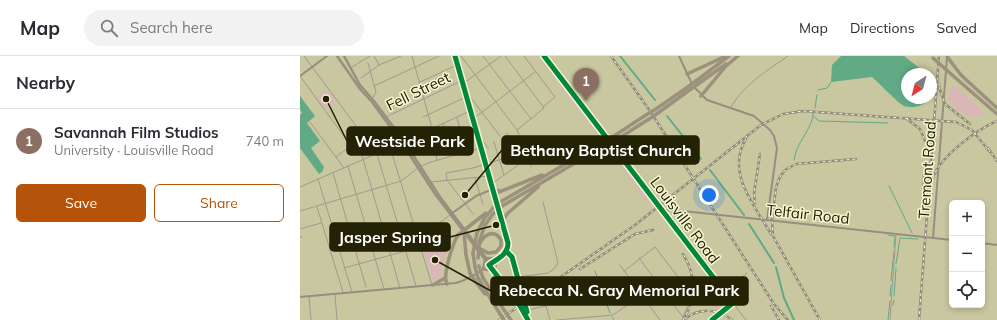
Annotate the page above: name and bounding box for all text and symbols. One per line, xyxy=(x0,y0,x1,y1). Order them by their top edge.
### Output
search box xyxy=(84,10,364,46)
text: Map xyxy=(20,16,60,40)
icon: search xyxy=(98,17,120,39)
text: Search here xyxy=(130,18,213,37)
text: Map xyxy=(799,19,828,37)
text: Directions xyxy=(850,19,915,37)
text: Saved xyxy=(937,19,977,37)
street label: Fell Street xyxy=(383,67,453,115)
pin: 1 xyxy=(573,68,599,101)
north arrow xyxy=(901,68,937,104)
text: Nearby xyxy=(16,72,75,93)
street label: Tremont Road xyxy=(914,121,940,219)
text: Savannah Film Studios xyxy=(54,123,219,142)
callout: Westside Park xyxy=(347,127,473,155)
text: Westside Park xyxy=(355,131,466,151)
text: 1 xyxy=(25,133,33,149)
text: 740 m xyxy=(246,133,284,149)
callout: Bethany Baptist Church xyxy=(502,136,699,164)
text: Bethany Baptist Church xyxy=(510,140,692,160)
text: University · Louisville Road xyxy=(54,142,213,158)
street label: Louisville Road xyxy=(646,173,724,267)
button: Save xyxy=(16,184,146,222)
button: Share xyxy=(154,184,284,222)
your location xyxy=(699,185,719,205)
street label: Telfair Road xyxy=(766,200,850,228)
map controls xyxy=(949,200,985,308)
button: + xyxy=(949,200,985,236)
callout: Jasper Spring xyxy=(330,223,450,251)
text: Jasper Spring xyxy=(338,227,442,247)
button: − xyxy=(949,236,985,272)
button: locate xyxy=(949,272,985,308)
callout: Rebecca N. Gray Memorial Park xyxy=(491,277,748,305)
text: Rebecca N. Gray Memorial Park xyxy=(499,280,741,300)

